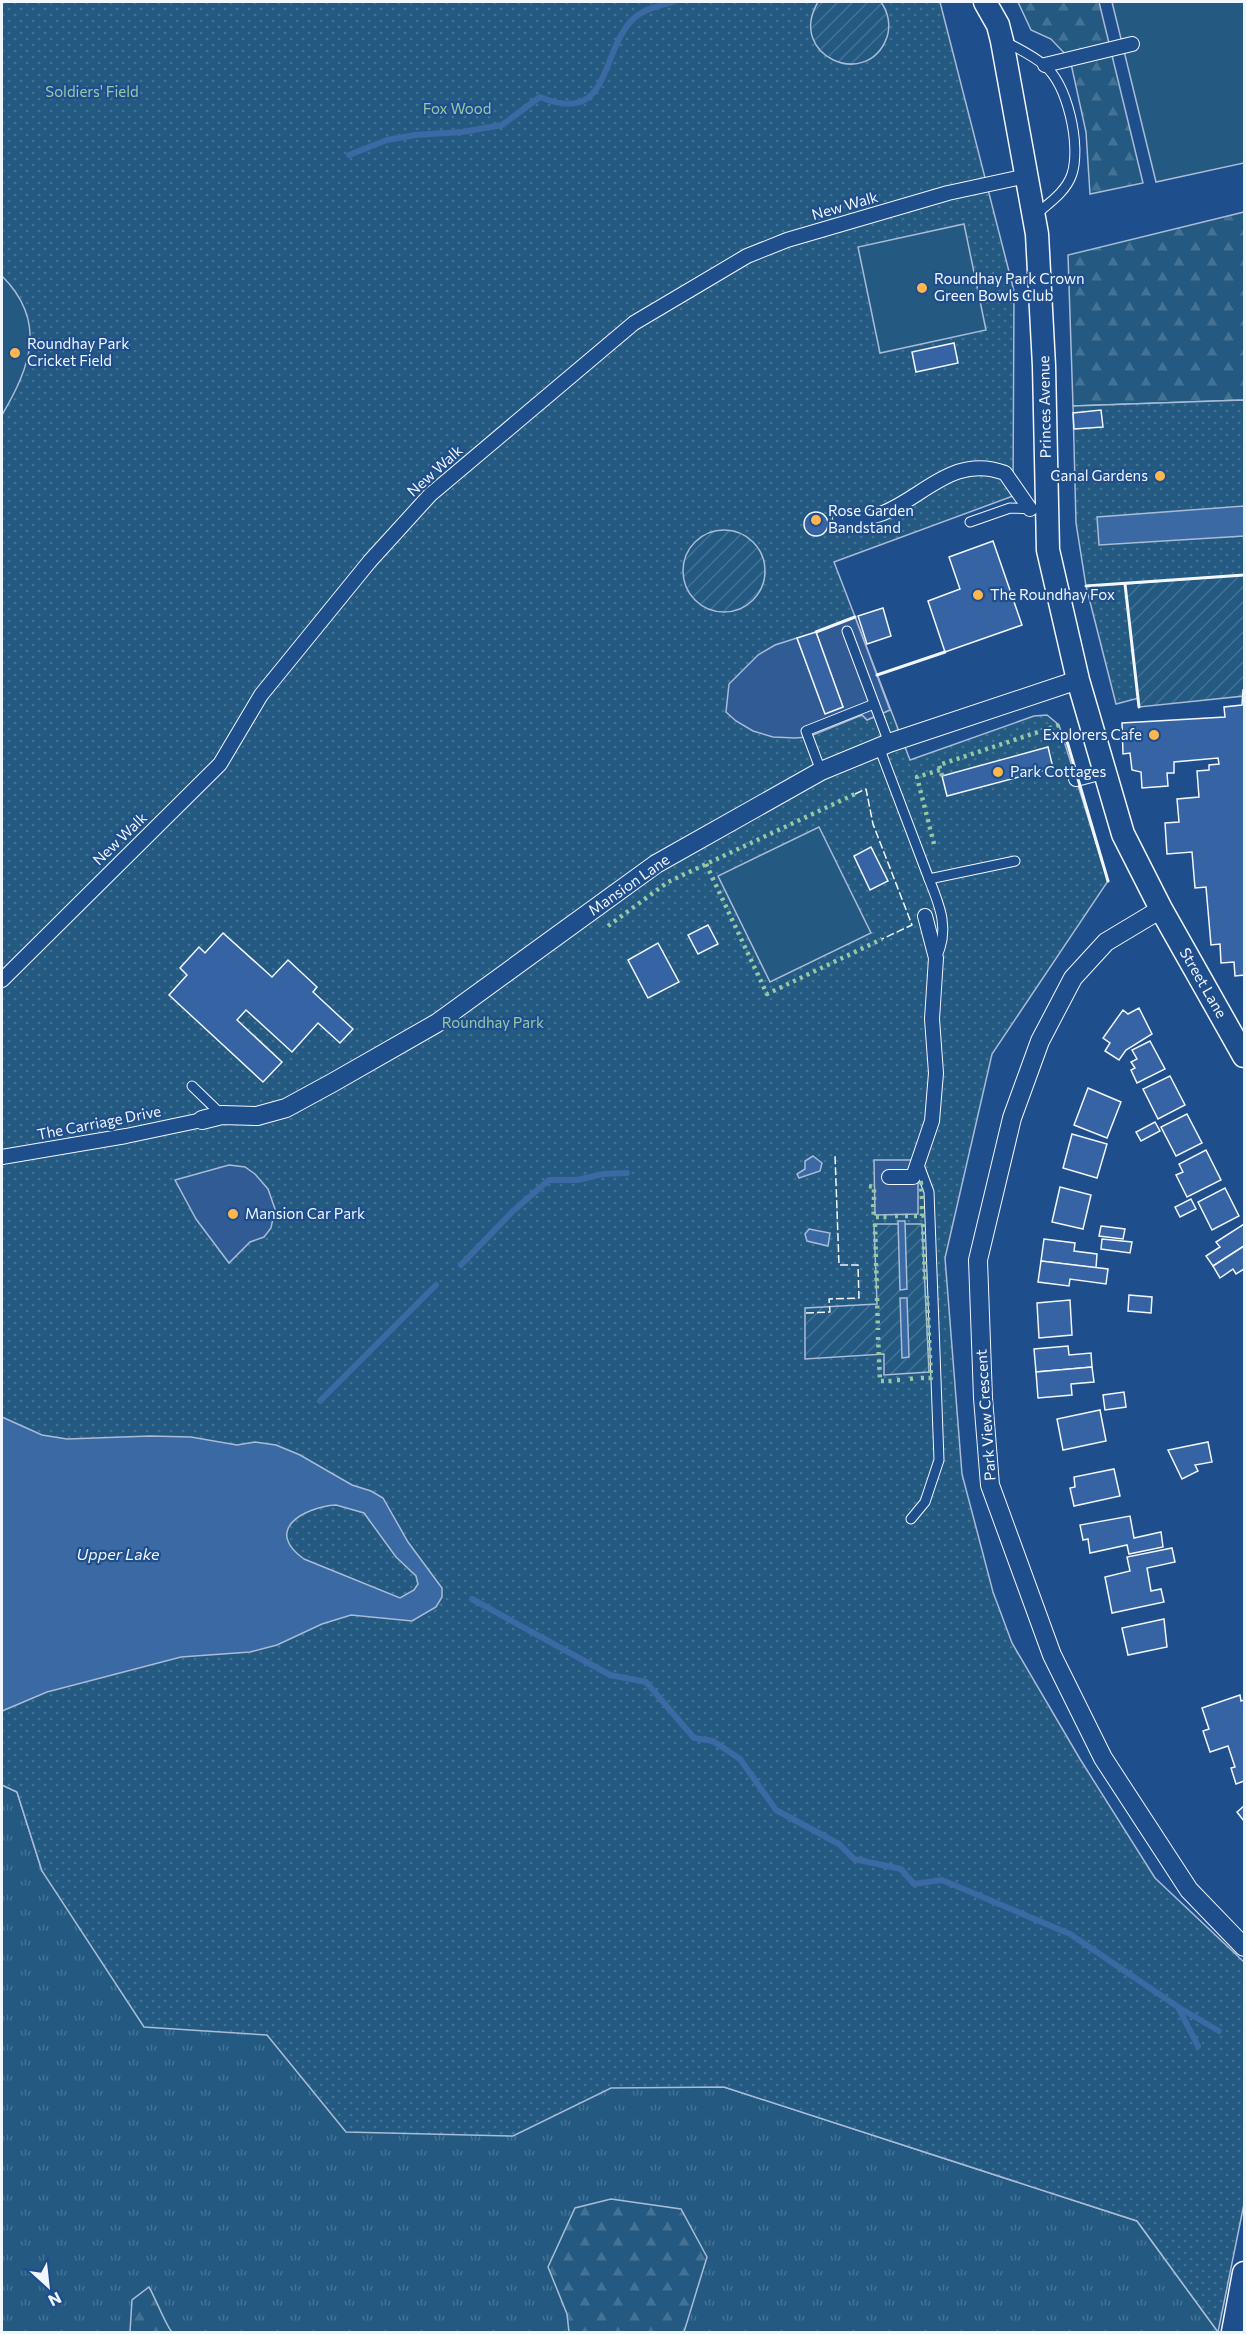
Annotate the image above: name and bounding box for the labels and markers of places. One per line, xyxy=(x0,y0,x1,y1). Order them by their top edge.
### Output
place label: Roundhay Park Crown Green Bowls Club xyxy=(934,269,1085,304)
marker: Roundhay Park Crown Green Bowls Club xyxy=(915,281,929,295)
place label: Roundhay Park Cricket Field xyxy=(27,334,129,369)
marker: Roundhay Park Cricket Field xyxy=(8,346,22,360)
place label: Canal Gardens xyxy=(1050,466,1148,484)
marker: Canal Gardens xyxy=(1153,469,1167,483)
place label: Rose Garden Bandstand xyxy=(828,501,914,536)
marker: Rose Garden Bandstand xyxy=(809,513,823,527)
place label: The Roundhay Fox xyxy=(990,585,1115,603)
marker: The Roundhay Fox xyxy=(971,588,985,602)
place label: Explorers Cafe xyxy=(1043,725,1142,743)
marker: Explorers Cafe xyxy=(1147,728,1161,742)
place label: Park Cottages xyxy=(1010,762,1106,780)
marker: Park Cottages xyxy=(991,765,1005,779)
place label: Mansion Car Park xyxy=(245,1204,365,1222)
marker: Mansion Car Park xyxy=(226,1207,240,1221)

